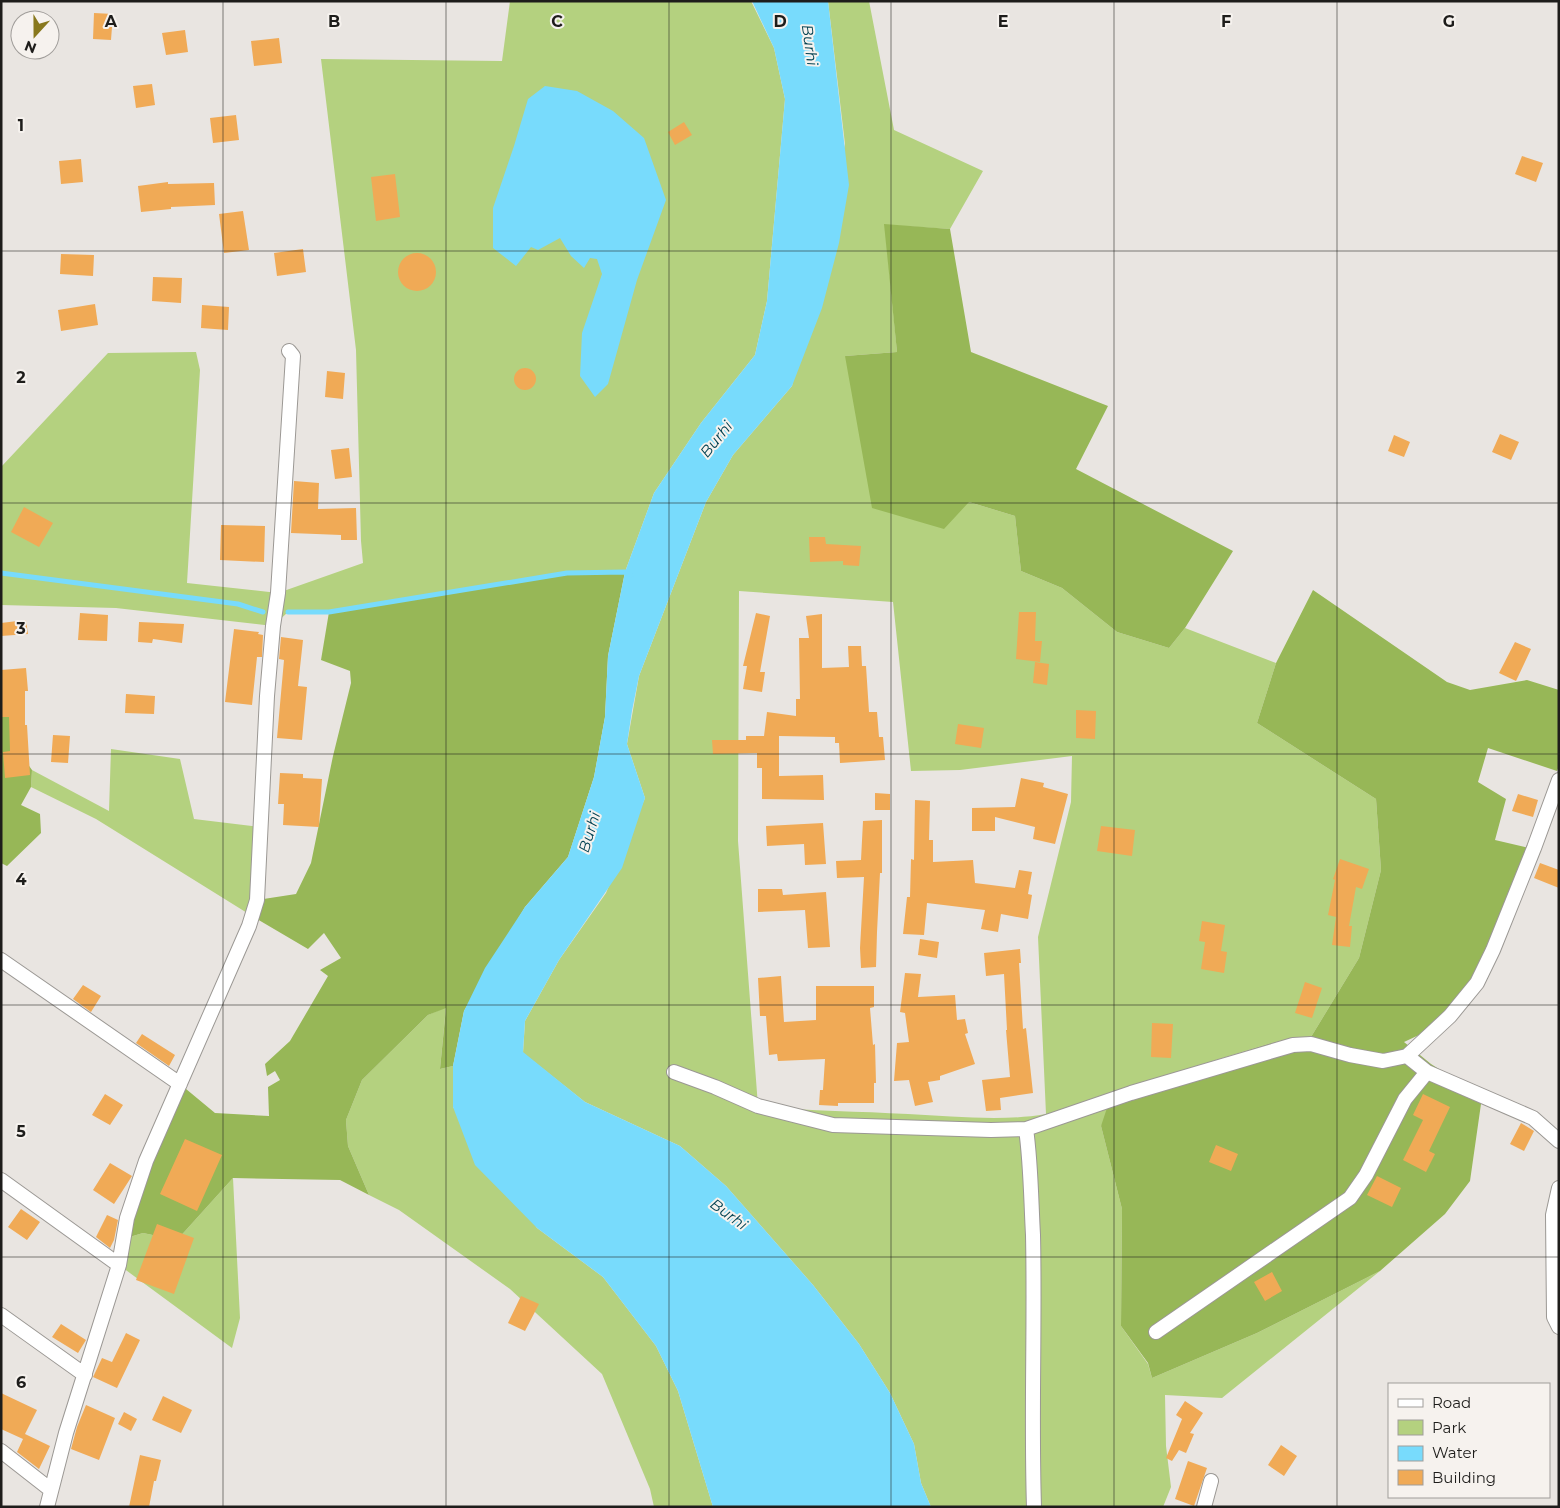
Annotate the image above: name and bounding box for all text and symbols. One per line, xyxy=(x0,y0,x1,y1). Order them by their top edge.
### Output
north arrow xyxy=(10,10,60,60)
text: A xyxy=(104,12,118,31)
text: B xyxy=(328,12,340,31)
text: C xyxy=(551,12,563,31)
text: D xyxy=(773,12,787,31)
text: E xyxy=(998,12,1008,31)
text: F xyxy=(1221,12,1231,31)
text: G xyxy=(1443,12,1455,31)
water label: Burhi xyxy=(798,23,822,68)
text: N xyxy=(22,37,39,58)
text: 1 xyxy=(18,116,24,135)
text: 2 xyxy=(16,368,26,387)
water label: Burhi xyxy=(696,416,737,461)
text: 3 xyxy=(15,619,26,638)
water label: Burhi xyxy=(574,808,604,855)
text: 4 xyxy=(15,870,27,889)
text: 5 xyxy=(16,1122,26,1141)
water label: Burhi xyxy=(707,1194,752,1234)
text: 6 xyxy=(16,1373,26,1392)
legend xyxy=(1388,1383,1550,1498)
text: Road xyxy=(1432,1393,1471,1412)
text: Park xyxy=(1432,1418,1466,1437)
text: Water xyxy=(1432,1443,1478,1462)
text: Building xyxy=(1432,1468,1496,1487)

